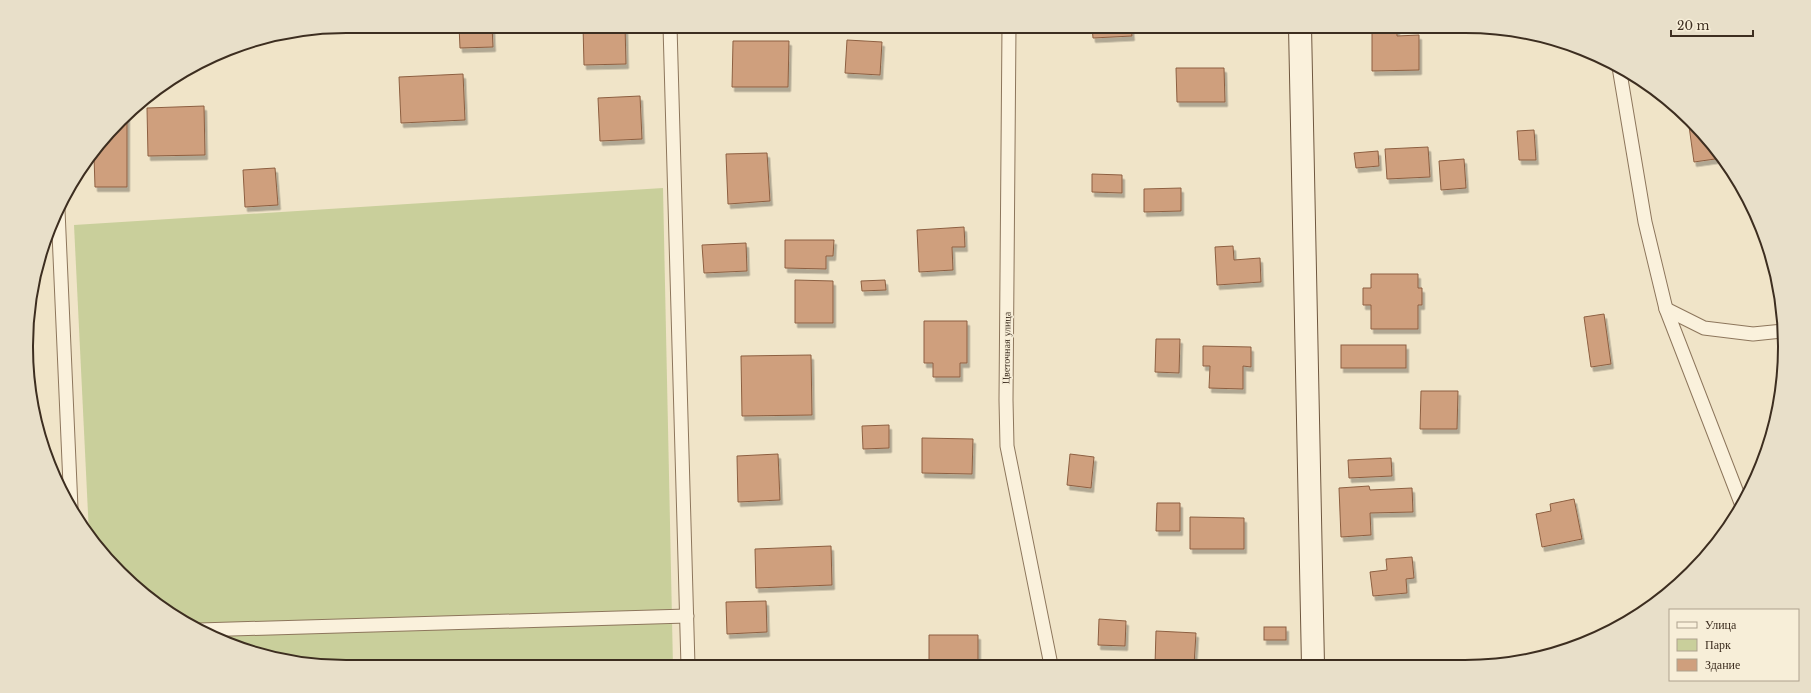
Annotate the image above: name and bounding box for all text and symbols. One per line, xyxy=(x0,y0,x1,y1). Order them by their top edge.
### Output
scale bar xyxy=(1671,12,1753,38)
text: 20 m xyxy=(1677,18,1709,33)
street label: Цветочная улица xyxy=(999,311,1014,384)
legend xyxy=(1669,609,1799,681)
text: Улица xyxy=(1705,617,1737,632)
text: Парк xyxy=(1705,637,1731,652)
text: Здание xyxy=(1705,657,1740,672)

